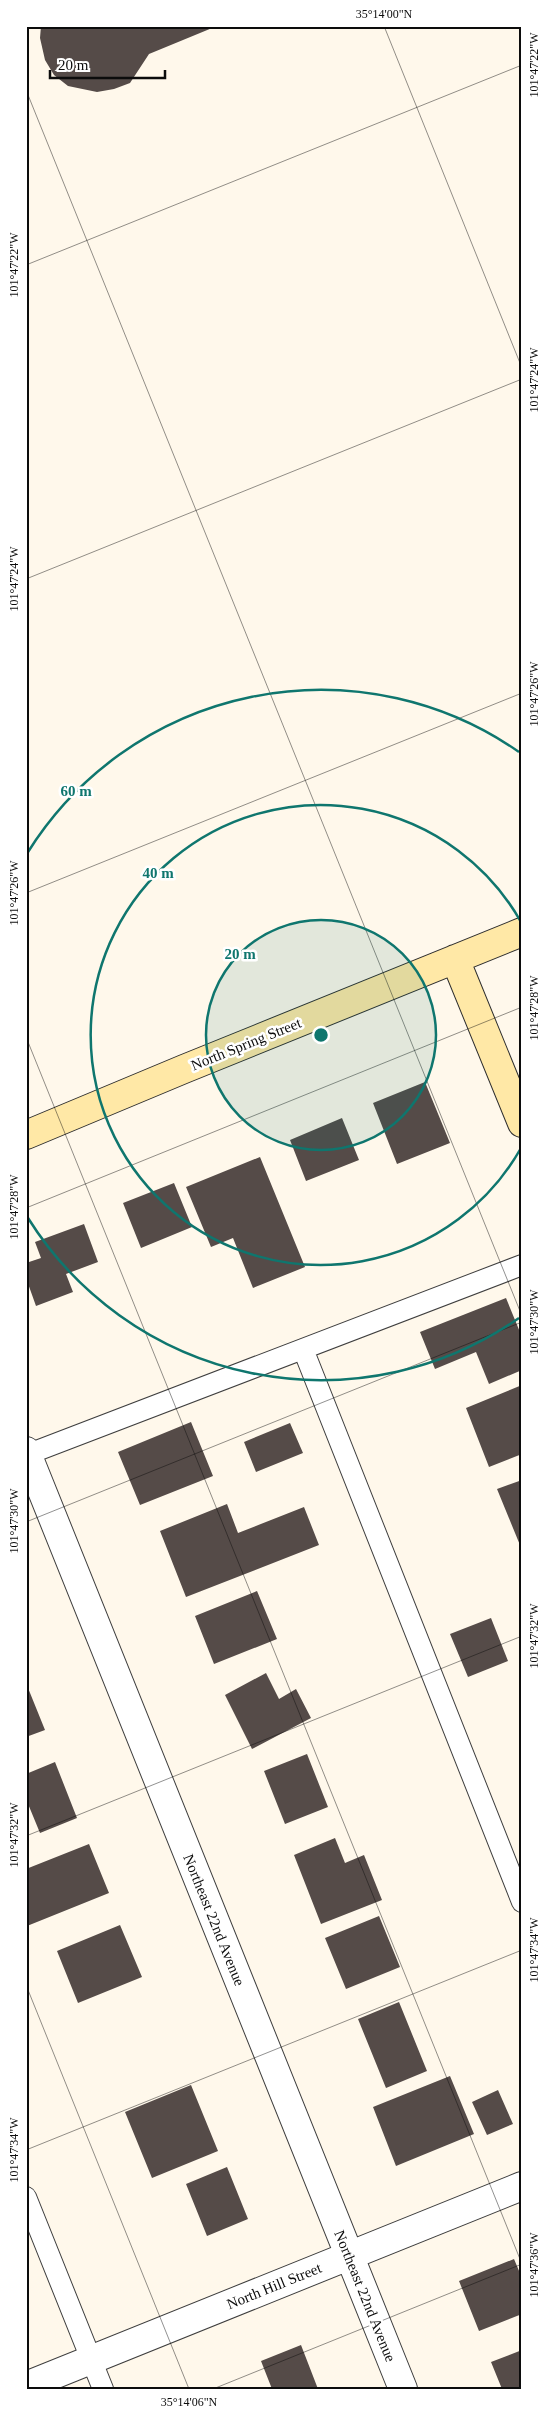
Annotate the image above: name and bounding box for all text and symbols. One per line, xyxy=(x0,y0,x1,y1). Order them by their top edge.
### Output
text: 35°14'00"N xyxy=(356,7,413,21)
text: 101°47'22"W xyxy=(527,32,541,98)
scale bar xyxy=(50,48,165,80)
text: 20 m xyxy=(58,57,89,73)
text: 101°47'22"W xyxy=(7,232,21,298)
text: 101°47'24"W xyxy=(527,347,541,413)
text: 101°47'24"W xyxy=(7,546,21,612)
text: 101°47'26"W xyxy=(527,661,541,727)
text: 60 m xyxy=(60,783,92,799)
text: 101°47'26"W xyxy=(7,860,21,926)
text: 40 m xyxy=(142,865,174,881)
text: 20 m xyxy=(224,946,256,962)
text: 101°47'28"W xyxy=(527,975,541,1041)
street label: North Spring Street xyxy=(189,1014,304,1073)
centre of rings xyxy=(312,1026,330,1044)
text: 101°47'28"W xyxy=(7,1174,21,1240)
text: 101°47'30"W xyxy=(527,1289,541,1355)
text: 101°47'30"W xyxy=(7,1488,21,1554)
text: 101°47'32"W xyxy=(527,1603,541,1669)
text: 101°47'32"W xyxy=(7,1802,21,1868)
street label: Northeast 22nd Avenue xyxy=(180,1852,248,1988)
text: 101°47'34"W xyxy=(527,1917,541,1983)
text: 101°47'34"W xyxy=(7,2117,21,2183)
street label: Northeast 22nd Avenue xyxy=(331,2228,399,2364)
text: 101°47'36"W xyxy=(527,2232,541,2298)
street label: North Hill Street xyxy=(224,2259,325,2312)
text: 35°14'06"N xyxy=(161,2395,218,2409)

